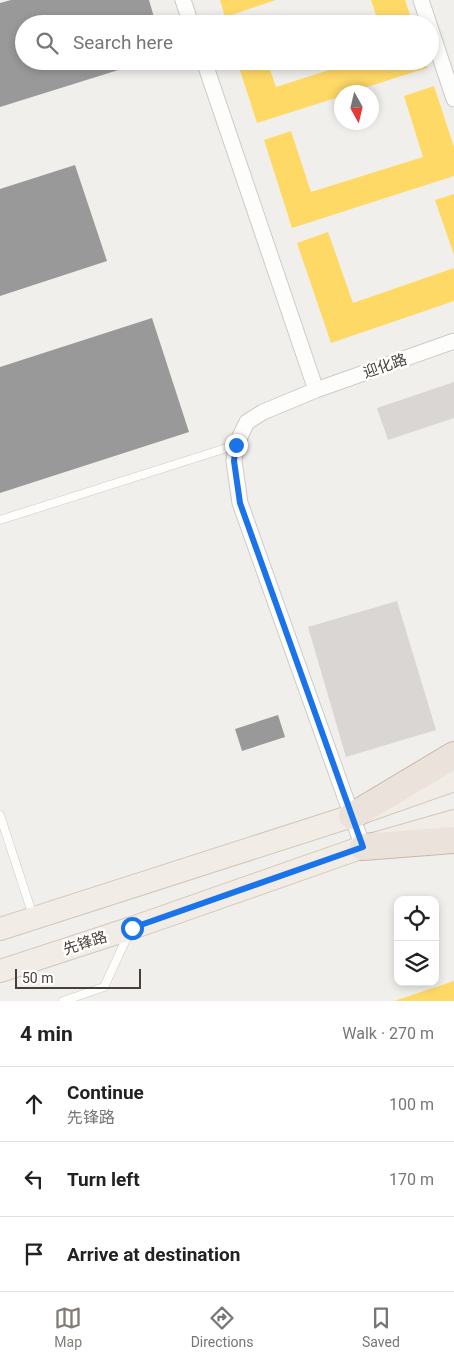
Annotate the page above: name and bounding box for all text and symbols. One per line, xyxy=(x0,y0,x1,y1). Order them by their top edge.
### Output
search box xyxy=(15,15,439,70)
icon: search xyxy=(33,29,61,57)
text: Search here xyxy=(73,31,173,54)
north arrow xyxy=(334,85,379,130)
street label: 迎化路 xyxy=(361,350,409,382)
route end xyxy=(225,434,248,457)
map controls xyxy=(394,896,439,986)
button: locate xyxy=(394,896,439,941)
route start xyxy=(121,917,144,940)
street label: 先锋路 xyxy=(61,927,109,959)
button: layers xyxy=(394,941,439,986)
scale bar xyxy=(15,966,141,989)
text: 50 m xyxy=(22,970,54,986)
text: 4 min xyxy=(20,1022,73,1046)
text: Walk · 270 m xyxy=(342,1024,434,1043)
text: Continue xyxy=(67,1081,144,1104)
icon: ahead xyxy=(20,1090,48,1118)
text: 100 m xyxy=(389,1095,434,1114)
text: 先锋路 xyxy=(67,1108,115,1127)
icon: left xyxy=(20,1165,48,1193)
text: Turn left xyxy=(67,1168,140,1191)
text: 170 m xyxy=(389,1170,434,1189)
icon: arrive xyxy=(20,1240,48,1268)
text: Arrive at destination xyxy=(67,1243,240,1266)
tab: Map xyxy=(54,1304,82,1350)
tab: Directions xyxy=(191,1304,254,1350)
tab: Saved xyxy=(362,1304,400,1350)

